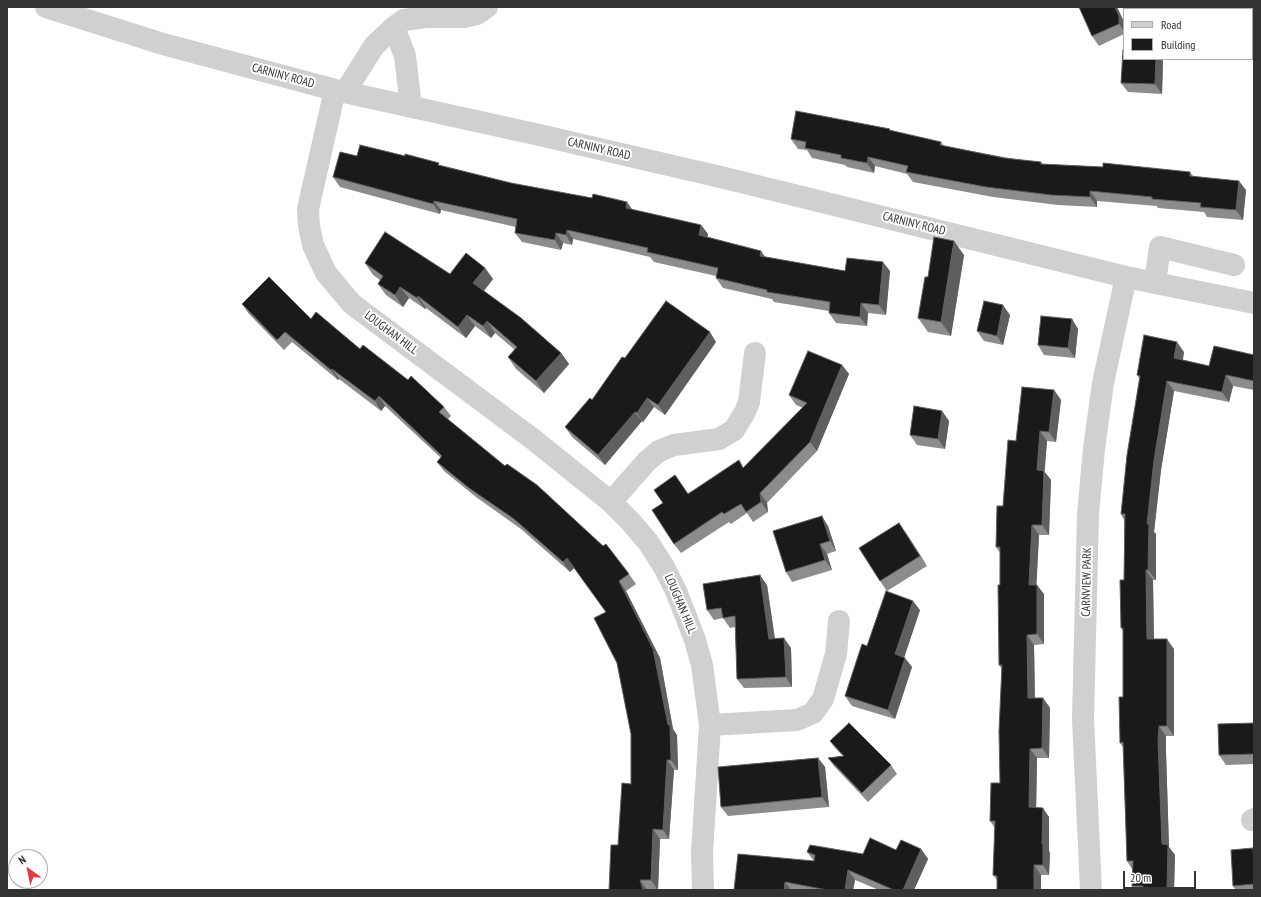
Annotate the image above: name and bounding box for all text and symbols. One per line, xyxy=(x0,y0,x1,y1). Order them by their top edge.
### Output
legend xyxy=(1123,8,1253,60)
text: Road xyxy=(1161,17,1181,32)
text: Building xyxy=(1161,37,1196,52)
street label: CARNINY ROAD xyxy=(250,61,316,91)
street label: CARNINY ROAD xyxy=(566,135,632,163)
street label: CARNINY ROAD xyxy=(881,209,947,239)
street label: LOUGHAN HILL xyxy=(361,308,421,358)
street label: CARNVIEW PARK xyxy=(1079,547,1095,617)
street label: LOUGHAN HILL xyxy=(661,572,699,636)
north arrow xyxy=(8,849,48,889)
text: N xyxy=(16,852,28,867)
scale bar xyxy=(1125,863,1198,889)
text: 20 m xyxy=(1130,870,1151,885)

